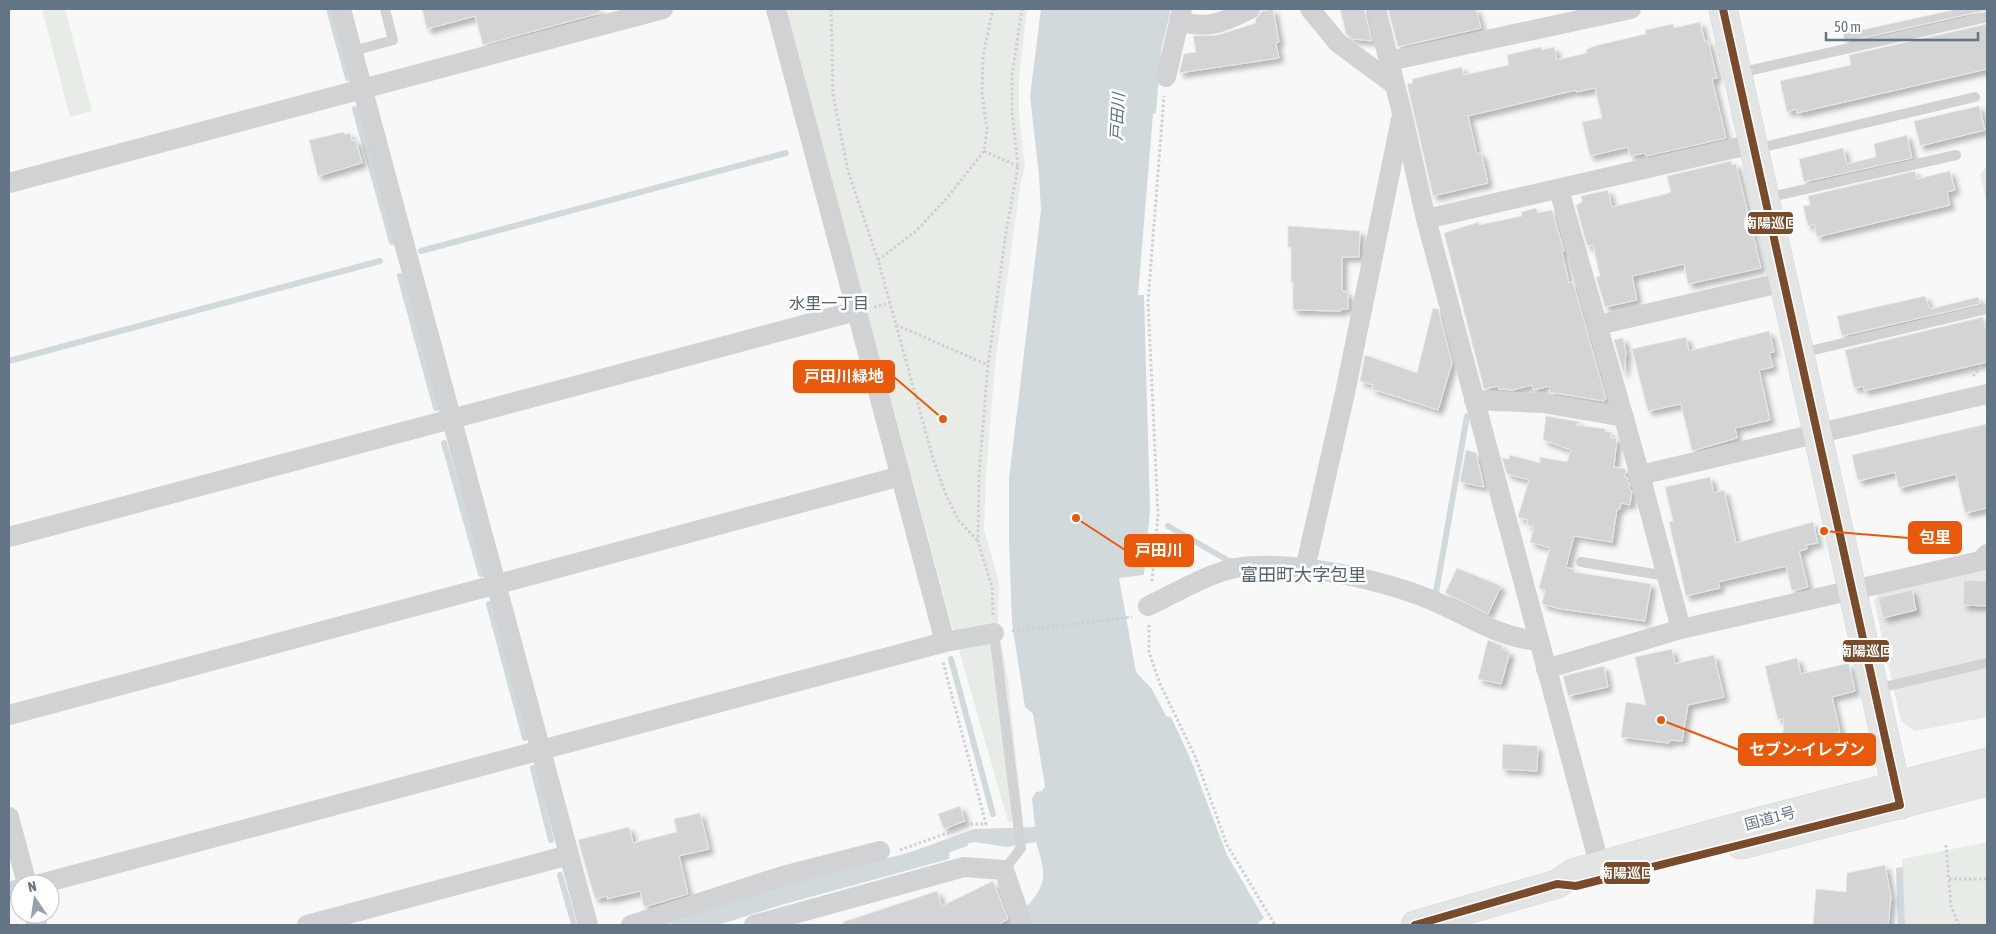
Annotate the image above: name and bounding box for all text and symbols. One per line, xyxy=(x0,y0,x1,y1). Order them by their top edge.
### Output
scale bar xyxy=(1826,10,1978,42)
text: 50 m xyxy=(1834,18,1861,35)
water label: 戸田川 xyxy=(1107,91,1127,141)
line badge: 南陽巡回 xyxy=(1747,211,1794,235)
text: 南陽巡回 xyxy=(1743,215,1799,231)
district label: 水里一丁目 xyxy=(789,294,869,312)
callout: 戸田川緑地 xyxy=(794,361,894,392)
text: 戸田川緑地 xyxy=(804,367,884,385)
callout: 包里 xyxy=(1909,522,1961,553)
text: 包里 xyxy=(1919,528,1951,546)
callout: 戸田川 xyxy=(1125,535,1193,566)
text: 戸田川 xyxy=(1135,541,1183,559)
district label: 富田町大字包里 xyxy=(1240,564,1366,585)
line badge: 南陽巡回 xyxy=(1842,639,1890,663)
text: 南陽巡回 xyxy=(1838,643,1894,659)
callout: セブン-イレブン xyxy=(1739,734,1875,765)
text: セブン-イレブン xyxy=(1749,740,1865,758)
street label: 国道1号 xyxy=(1743,803,1797,833)
line badge: 南陽巡回 xyxy=(1603,861,1651,885)
text: 南陽巡回 xyxy=(1599,865,1655,881)
north arrow xyxy=(10,874,60,924)
text: N xyxy=(26,878,38,895)

